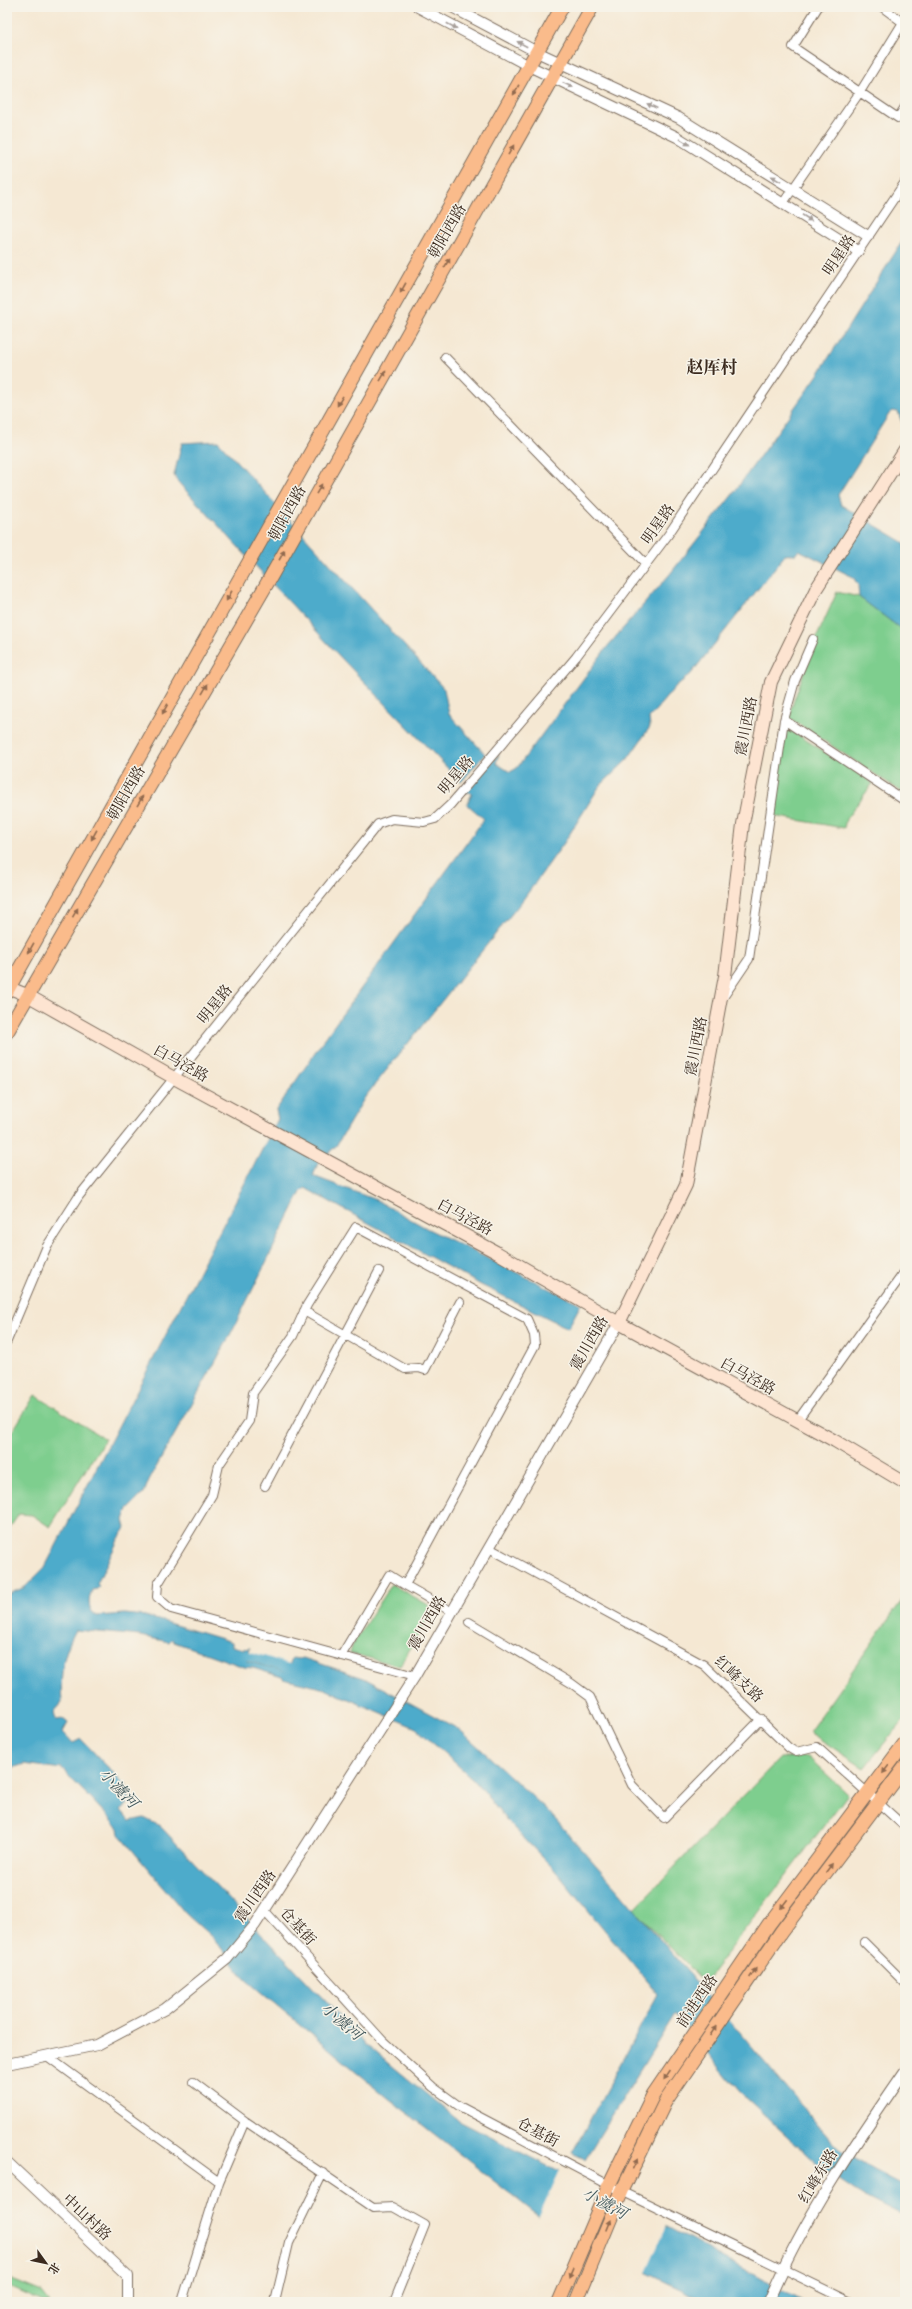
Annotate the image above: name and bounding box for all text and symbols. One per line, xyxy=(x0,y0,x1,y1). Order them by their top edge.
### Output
one-way arrow xyxy=(447,22,458,29)
one-way arrow xyxy=(516,41,527,47)
one-way arrow xyxy=(562,82,574,88)
one-way arrow xyxy=(512,84,519,96)
one-way arrow xyxy=(646,103,657,109)
one-way arrow xyxy=(679,138,691,145)
one-way arrow xyxy=(508,144,515,156)
one-way arrow xyxy=(770,175,782,182)
street label: 朝阳西路 xyxy=(424,201,470,261)
one-way arrow xyxy=(802,214,812,222)
street label: 明星路 xyxy=(819,231,859,279)
one-way arrow xyxy=(444,257,451,269)
one-way arrow xyxy=(400,282,407,294)
district label: 赵厍村 xyxy=(687,357,738,377)
one-way arrow xyxy=(380,370,386,382)
one-way arrow xyxy=(336,396,343,407)
street label: 朝阳西路 xyxy=(265,482,309,544)
one-way arrow xyxy=(315,483,322,495)
street label: 明星路 xyxy=(638,500,678,548)
one-way arrow xyxy=(279,549,286,561)
one-way arrow xyxy=(225,590,232,602)
one-way arrow xyxy=(202,683,209,695)
street label: 震川西路 xyxy=(731,695,761,757)
one-way arrow xyxy=(161,704,168,715)
street label: 明星路 xyxy=(435,752,477,798)
street label: 朝阳西路 xyxy=(103,763,149,823)
one-way arrow xyxy=(136,795,143,807)
one-way arrow xyxy=(91,829,98,841)
one-way arrow xyxy=(71,907,78,919)
one-way arrow xyxy=(27,943,34,954)
street label: 明星路 xyxy=(194,981,236,1027)
street label: 震川西路 xyxy=(681,1015,711,1077)
street label: 白马泾路 xyxy=(150,1041,212,1085)
street label: 白马泾路 xyxy=(434,1195,496,1239)
street label: 震川西路 xyxy=(566,1313,612,1373)
street label: 白马泾路 xyxy=(717,1354,779,1398)
street label: 震川西路 xyxy=(404,1593,450,1653)
street label: 红峰支路 xyxy=(711,1652,767,1706)
one-way arrow xyxy=(882,1763,890,1774)
water label: 小澞河 xyxy=(96,1764,144,1814)
one-way arrow xyxy=(825,1862,833,1873)
street label: 震川西路 xyxy=(230,1866,280,1926)
one-way arrow xyxy=(780,1898,788,1909)
street label: 仓基街 xyxy=(276,1903,320,1949)
one-way arrow xyxy=(749,1968,757,1978)
street label: 前进西路 xyxy=(673,1971,721,2031)
water label: 小澞河 xyxy=(318,1998,369,2046)
one-way arrow xyxy=(709,2026,717,2036)
one-way arrow xyxy=(663,2069,671,2080)
street label: 仓基街 xyxy=(514,2113,562,2151)
street label: 红峰东路 xyxy=(795,2146,841,2206)
one-way arrow xyxy=(632,2158,638,2170)
water label: 小澞河 xyxy=(579,2183,633,2224)
street label: 中山村路 xyxy=(59,2190,115,2244)
one-way arrow xyxy=(605,2219,612,2231)
north arrow xyxy=(26,2243,66,2283)
text: 北 xyxy=(46,2260,62,2276)
one-way arrow xyxy=(568,2267,574,2279)

